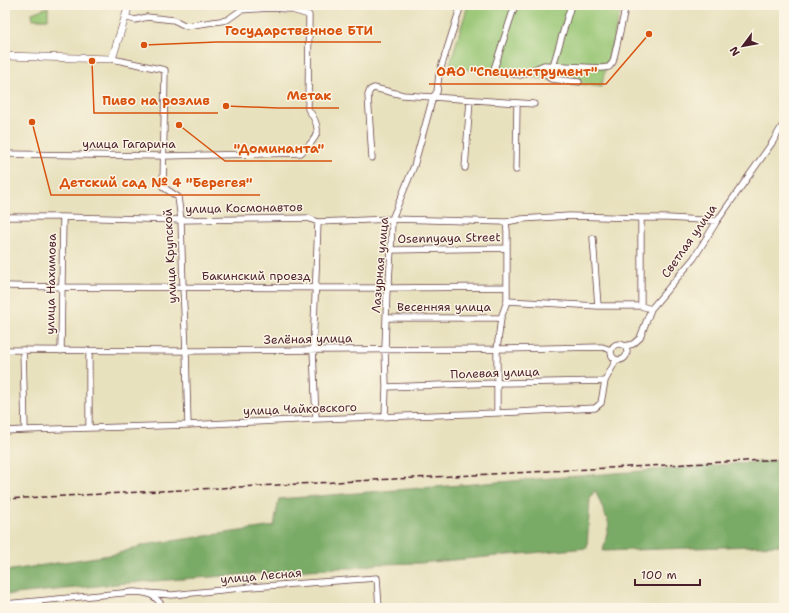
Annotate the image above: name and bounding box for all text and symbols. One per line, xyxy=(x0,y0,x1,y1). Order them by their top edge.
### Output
callout: Государственное БТИ xyxy=(217,17,381,42)
text: Государственное БТИ xyxy=(225,22,373,39)
north arrow xyxy=(723,26,763,66)
text: N xyxy=(726,43,744,59)
callout: ОАО "Специнструмент" xyxy=(429,59,606,84)
text: ОАО "Специнструмент" xyxy=(436,63,598,80)
callout: Метак xyxy=(278,83,339,108)
text: Метак xyxy=(287,87,331,104)
callout: Пиво на розлив xyxy=(94,88,218,113)
text: Пиво на розлив xyxy=(102,92,210,109)
street label: улица Гагарина xyxy=(82,136,176,152)
callout: "Доминанта" xyxy=(225,136,332,161)
text: "Доминанта" xyxy=(234,140,325,157)
callout: Детский сад № 4 "Берегея" xyxy=(51,170,260,195)
text: Детский сад № 4 "Берегея" xyxy=(60,174,253,191)
street label: улица Космонавтов xyxy=(185,199,303,217)
street label: Светлая улица xyxy=(658,201,721,281)
street label: улица Крупской xyxy=(160,208,180,304)
street label: Лазурная улица xyxy=(368,216,392,314)
street label: Osennyaya Street xyxy=(397,229,501,247)
street label: улица Нахимова xyxy=(42,233,60,335)
street label: Бакинский проезд xyxy=(201,268,311,284)
street label: Весенняя улица xyxy=(397,299,491,315)
street label: Зелёная улица xyxy=(264,330,353,348)
street label: Полевая улица xyxy=(450,363,540,383)
street label: улица Чайковского xyxy=(243,399,357,419)
scale bar xyxy=(635,561,700,587)
street label: улица Лесная xyxy=(220,564,302,588)
text: 100 m xyxy=(641,567,677,583)

